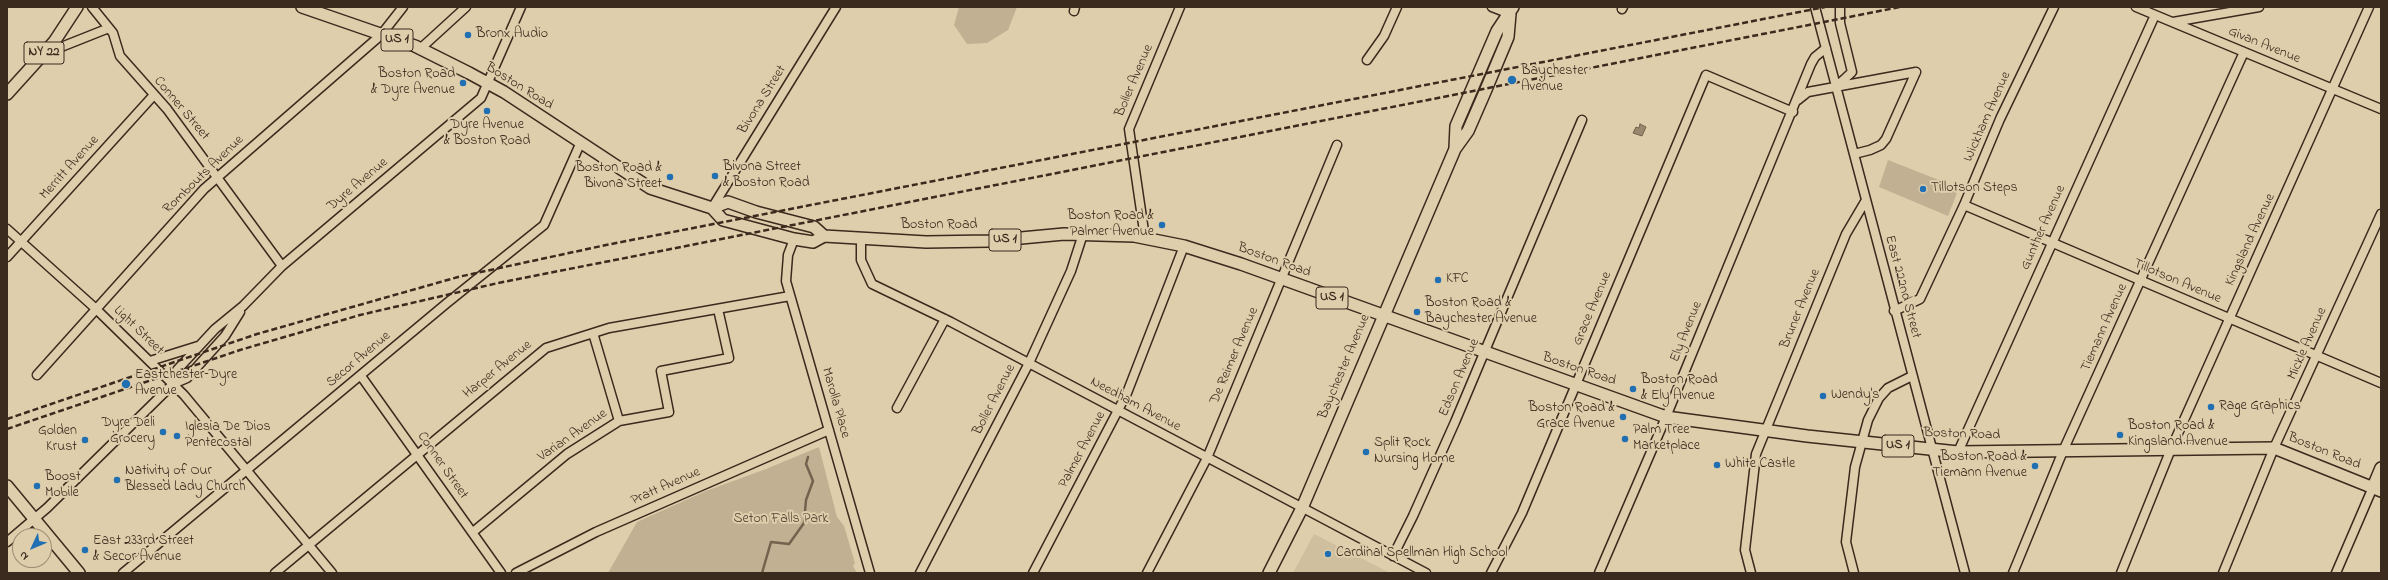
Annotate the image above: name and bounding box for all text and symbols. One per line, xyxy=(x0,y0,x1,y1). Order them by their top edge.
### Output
street label: Givan Avenue xyxy=(2225,24,2303,68)
place label: Bronx Audio xyxy=(476,27,548,43)
road number: US 1 xyxy=(381,29,413,51)
marker: Bronx Audio xyxy=(463,30,473,40)
road number: NY 22 xyxy=(24,42,64,64)
street label: Boller Avenue xyxy=(1112,42,1158,120)
street label: Boston Road xyxy=(482,60,556,114)
street label: Bivona Street xyxy=(735,63,791,137)
place label: Baychester Avenue xyxy=(1521,64,1588,96)
place label: Boston Road & Dyre Avenue xyxy=(371,67,455,100)
street label: Wickham Avenue xyxy=(1961,69,2015,165)
street label: Conner Street xyxy=(149,74,213,144)
marker: Baychester Avenue xyxy=(1506,74,1518,86)
marker: Boston Road & Dyre Avenue xyxy=(458,78,468,88)
marker: Dyre Avenue & Boston Road xyxy=(482,106,492,116)
place label: Dyre Avenue & Boston Road xyxy=(444,118,530,150)
street label: Merritt Avenue xyxy=(37,132,103,204)
street label: Rombouts Avenue xyxy=(160,132,248,218)
street label: Dyre Avenue xyxy=(324,155,392,215)
place label: Bivona Street & Boston Road xyxy=(723,160,810,192)
place label: Boston Road & Bivona Street xyxy=(575,161,662,194)
marker: Bivona Street & Boston Road xyxy=(710,171,720,181)
marker: Boston Road & Bivona Street xyxy=(665,172,675,182)
place label: Tillotson Steps xyxy=(1931,181,2018,197)
street label: Gunther Avenue xyxy=(2018,183,2070,273)
marker: Tillotson Steps xyxy=(1918,184,1928,194)
street label: Kingsland Avenue xyxy=(2222,191,2280,289)
place label: Boston Road & Palmer Avenue xyxy=(1067,209,1154,242)
street label: Boston Road xyxy=(901,218,977,234)
marker: Boston Road & Palmer Avenue xyxy=(1157,220,1167,230)
road number: US 1 xyxy=(989,229,1021,251)
street label: East 222nd Street xyxy=(1880,234,1924,340)
street label: Boston Road xyxy=(1235,240,1313,282)
street label: Tillotson Avenue xyxy=(2131,256,2223,308)
street label: Bruner Avenue xyxy=(1777,267,1825,351)
street label: Grace Avenue xyxy=(1570,270,1616,348)
place label: KFC xyxy=(1446,272,1468,288)
marker: KFC xyxy=(1433,275,1443,285)
street label: Tiemann Avenue xyxy=(2078,281,2132,375)
road number: US 1 xyxy=(1316,287,1348,309)
place label: Boston Road & Baychester Avenue xyxy=(1425,296,1537,328)
street label: Ely Avenue xyxy=(1667,299,1707,365)
street label: Light Street xyxy=(109,303,167,359)
street label: De Reimer Avenue xyxy=(1207,305,1263,407)
street label: Mickle Avenue xyxy=(2285,305,2331,383)
marker: Boston Road & Baychester Avenue xyxy=(1412,307,1422,317)
street label: Baychester Avenue xyxy=(1315,312,1375,422)
street label: Secor Avenue xyxy=(324,328,394,392)
street label: Harper Avenue xyxy=(460,337,536,403)
street label: Edson Avenue xyxy=(1436,337,1484,419)
street label: Boston Road xyxy=(1540,350,1618,390)
street label: Boller Avenue xyxy=(970,362,1020,438)
street label: Marolla Place xyxy=(817,366,853,440)
place label: Eastchester–Dyre Avenue xyxy=(135,368,237,400)
place label: Boston Road & Ely Avenue xyxy=(1641,373,1718,406)
street label: Needham Avenue xyxy=(1087,374,1183,436)
marker: Eastchester–Dyre Avenue xyxy=(120,378,132,390)
marker: Boston Road & Ely Avenue xyxy=(1628,384,1638,394)
place label: Wendy's xyxy=(1831,388,1879,404)
marker: Wendy's xyxy=(1818,391,1828,401)
place label: Rage Graphics xyxy=(2219,399,2301,415)
place label: Boston Road & Grace Avenue xyxy=(1528,401,1615,434)
marker: Rage Graphics xyxy=(2206,402,2216,412)
street label: Varian Avenue xyxy=(535,406,611,466)
street label: Palmer Avenue xyxy=(1056,409,1110,491)
marker: Boston Road & Grace Avenue xyxy=(1618,412,1628,422)
place label: Dyre Deli Grocery xyxy=(101,416,155,448)
place label: Boston Road & Kingsland Avenue xyxy=(2128,419,2228,452)
place label: Iglesia De Dios Pentecostal xyxy=(185,420,271,452)
place label: Palm Tree Marketplace xyxy=(1633,423,1700,456)
place label: Golden Krust xyxy=(38,424,77,456)
street label: Boston Road xyxy=(1923,425,2001,445)
marker: Dyre Deli Grocery xyxy=(158,427,168,437)
street label: Conner Street xyxy=(413,429,471,503)
marker: Boston Road & Kingsland Avenue xyxy=(2115,430,2125,440)
street label: Boston Road xyxy=(2285,430,2363,474)
marker: Iglesia De Dios Pentecostal xyxy=(172,431,182,441)
marker: Palm Tree Marketplace xyxy=(1620,434,1630,444)
marker: Golden Krust xyxy=(80,435,90,445)
road number: US 1 xyxy=(1882,435,1914,457)
place label: Split Rock Nursing Home xyxy=(1374,436,1455,468)
marker: Split Rock Nursing Home xyxy=(1361,447,1371,457)
place label: Boston Road & Tiemann Avenue xyxy=(1933,450,2027,482)
place label: White Castle xyxy=(1725,457,1795,473)
marker: White Castle xyxy=(1712,460,1722,470)
marker: Boston Road & Tiemann Avenue xyxy=(2030,461,2040,471)
place label: Nativity of Our Blessed Lady Church xyxy=(125,464,245,496)
street label: Pratt Avenue xyxy=(629,464,703,510)
place label: Boost Mobile xyxy=(45,470,81,502)
marker: Nativity of Our Blessed Lady Church xyxy=(112,475,122,485)
marker: Boost Mobile xyxy=(32,481,42,491)
park label: Seton Falls Park xyxy=(734,512,828,528)
north arrow xyxy=(12,528,52,568)
place label: East 233rd Street & Secor Avenue xyxy=(93,534,194,566)
marker: East 233rd Street & Secor Avenue xyxy=(80,545,90,555)
place label: Cardinal Spellman High School xyxy=(1336,546,1508,562)
text: N xyxy=(16,547,32,564)
marker: Cardinal Spellman High School xyxy=(1323,549,1333,559)

